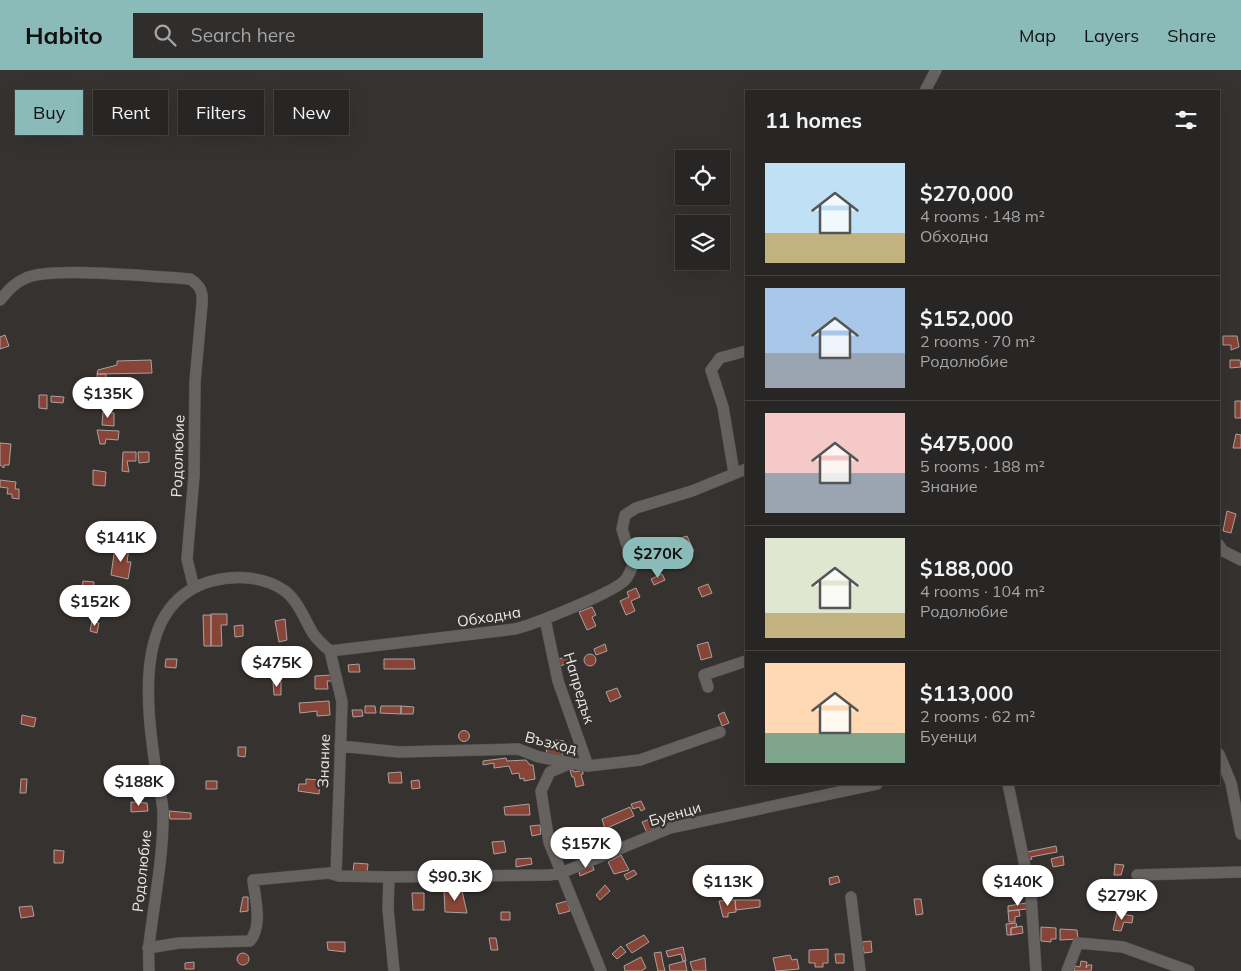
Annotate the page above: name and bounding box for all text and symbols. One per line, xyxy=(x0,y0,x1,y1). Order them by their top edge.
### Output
search box xyxy=(133,13,483,58)
text: Habito xyxy=(25,20,103,50)
icon: search xyxy=(151,21,179,49)
text: Search here xyxy=(191,23,295,47)
text: Map xyxy=(1019,24,1056,47)
text: Layers xyxy=(1084,24,1139,47)
text: Share xyxy=(1167,24,1216,47)
chip: Buy xyxy=(15,90,83,135)
chip: Rent xyxy=(93,90,168,135)
chip: Filters xyxy=(178,90,264,135)
chip: New xyxy=(274,90,349,135)
icon: filters xyxy=(1172,106,1200,134)
text: 11 homes xyxy=(765,107,862,133)
map controls xyxy=(675,150,730,270)
button: locate xyxy=(675,150,730,205)
text: $270,000 xyxy=(920,180,1013,206)
icon: home xyxy=(805,183,865,243)
text: 4 rooms · 148 m² xyxy=(920,206,1045,226)
button: layers xyxy=(675,215,730,270)
text: Обходна xyxy=(920,226,988,246)
text: $152,000 xyxy=(920,305,1013,331)
icon: home xyxy=(805,308,865,368)
text: 2 rooms · 70 m² xyxy=(920,331,1035,351)
text: Родолюбие xyxy=(920,351,1008,371)
pin: $135K xyxy=(73,376,143,419)
text: $135K xyxy=(83,383,133,403)
street label: Родолюбие xyxy=(167,414,188,498)
text: $475,000 xyxy=(920,430,1013,456)
icon: home xyxy=(805,433,865,493)
text: 5 rooms · 188 m² xyxy=(920,456,1045,476)
text: Знание xyxy=(920,476,978,496)
pin: $141K xyxy=(86,520,156,563)
text: $141K xyxy=(96,527,146,547)
pin: $270K xyxy=(623,536,693,579)
text: $270K xyxy=(633,543,683,563)
text: $188,000 xyxy=(920,555,1013,581)
icon: home xyxy=(805,558,865,618)
text: 4 rooms · 104 m² xyxy=(920,581,1045,601)
pin: $152K xyxy=(60,584,130,627)
text: $152K xyxy=(70,591,120,611)
text: Родолюбие xyxy=(920,601,1008,621)
street label: Обходна xyxy=(456,602,522,631)
pin: $475K xyxy=(242,646,312,688)
street label: Напредък xyxy=(560,650,600,727)
text: $475K xyxy=(252,652,302,672)
text: $113,000 xyxy=(920,680,1013,706)
icon: home xyxy=(805,683,865,743)
text: 2 rooms · 62 m² xyxy=(920,706,1035,726)
text: Буенци xyxy=(920,726,977,746)
street label: Възход xyxy=(523,727,579,758)
street label: Знание xyxy=(313,734,334,788)
pin: $188K xyxy=(104,764,174,807)
text: $188K xyxy=(114,771,164,791)
street label: Буенци xyxy=(647,797,703,830)
pin: $157K xyxy=(551,826,621,869)
street label: Родолюбие xyxy=(128,829,155,913)
text: $157K xyxy=(561,833,611,853)
pin: $90.3K xyxy=(414,860,496,902)
pin: $113K xyxy=(693,864,763,907)
pin: $140K xyxy=(983,864,1053,907)
text: $90.3K xyxy=(428,866,482,886)
text: $113K xyxy=(703,871,753,891)
text: $140K xyxy=(993,871,1043,891)
pin: $279K xyxy=(1087,878,1157,921)
text: $279K xyxy=(1097,885,1147,905)

